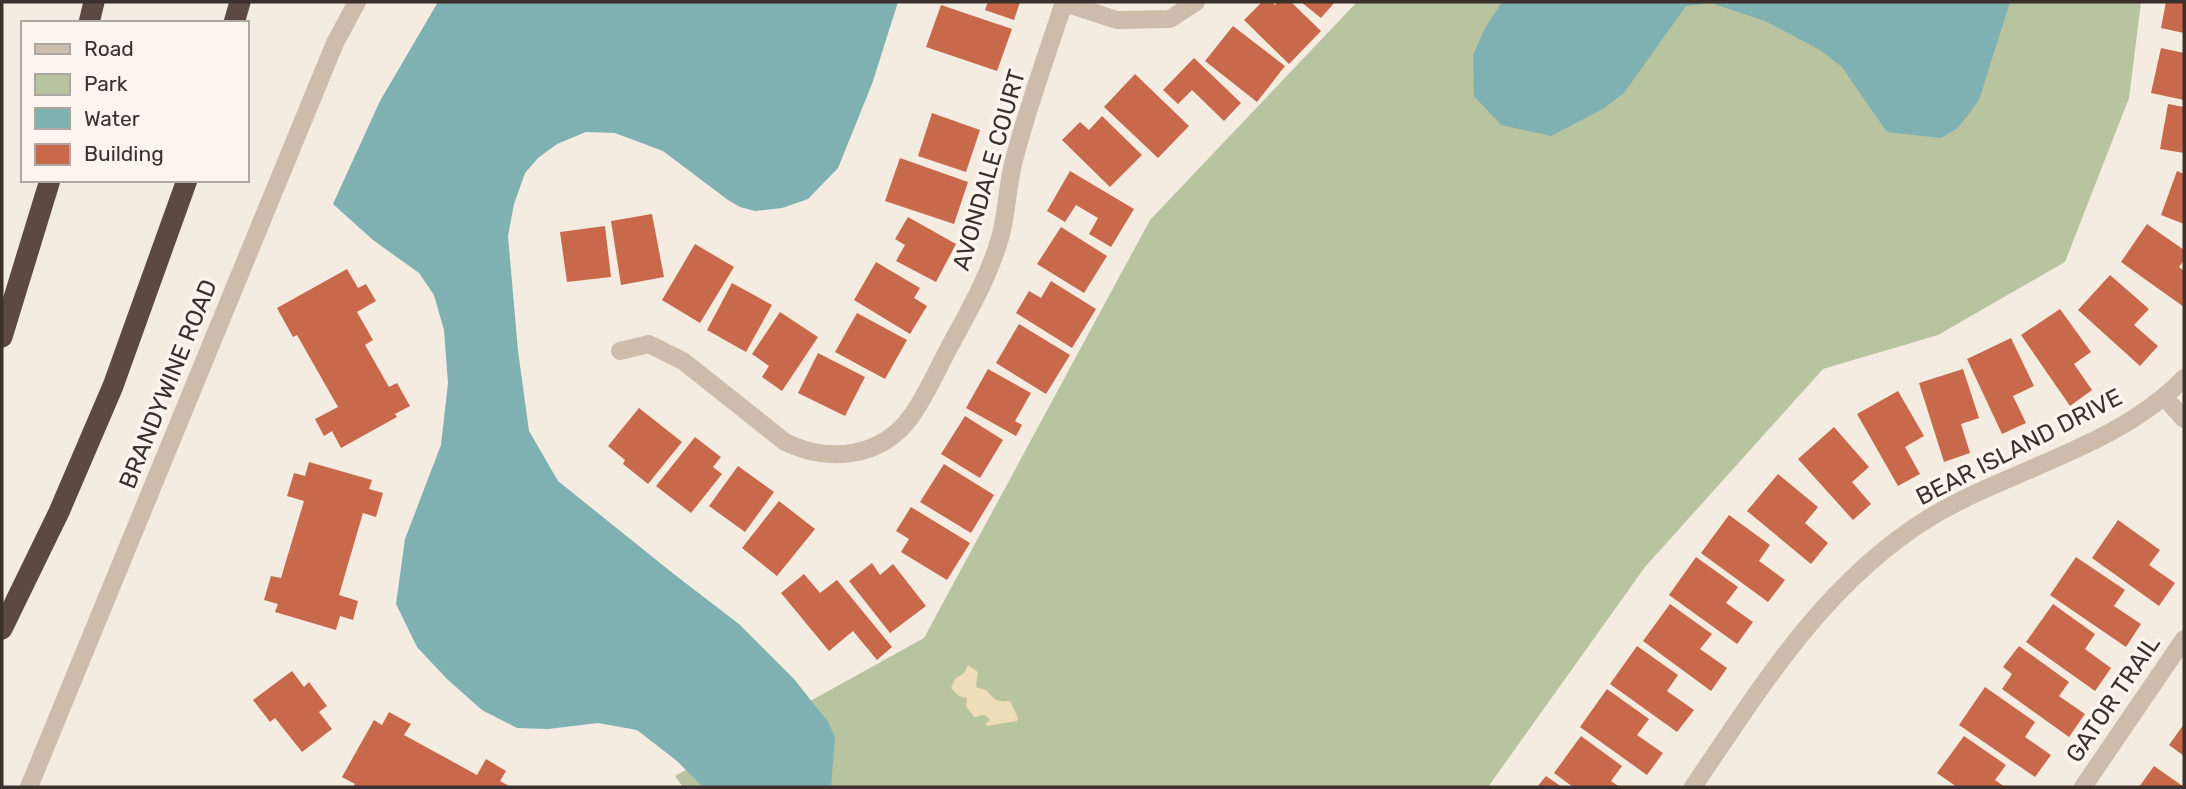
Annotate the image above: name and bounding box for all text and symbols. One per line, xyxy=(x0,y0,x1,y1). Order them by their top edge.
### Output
legend xyxy=(21,21,248,182)
text: Road xyxy=(84,36,134,61)
street label: AVONDALE COURT xyxy=(947,66,1031,274)
text: Park xyxy=(84,71,128,96)
text: Water xyxy=(84,106,140,131)
text: Building xyxy=(84,141,164,166)
street label: BRANDYWINE ROAD xyxy=(113,275,223,493)
street label: BEAR ISLAND DRIVE xyxy=(1911,383,2127,511)
street label: GATOR TRAIL xyxy=(2060,630,2166,768)

